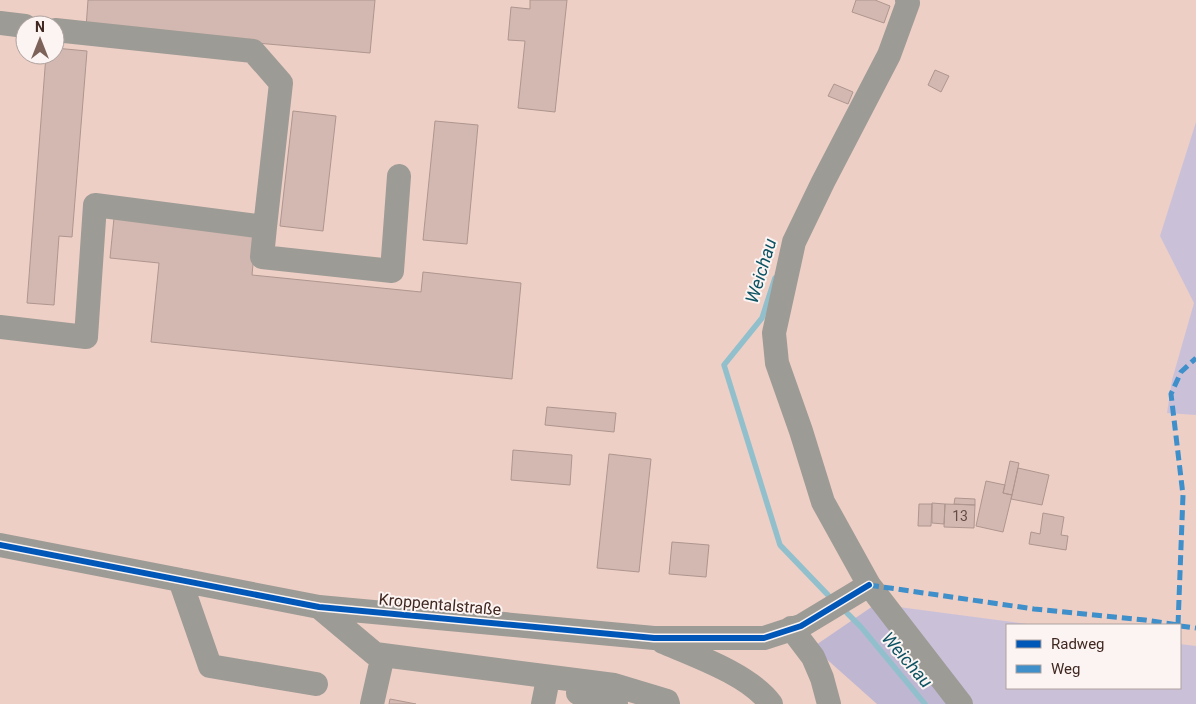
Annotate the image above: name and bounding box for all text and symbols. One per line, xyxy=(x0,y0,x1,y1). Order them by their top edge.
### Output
north arrow xyxy=(15,15,65,65)
text: N xyxy=(35,19,45,35)
water label: Weichau xyxy=(741,236,780,306)
house number: 13 xyxy=(952,508,968,524)
street label: Kroppentalstraße xyxy=(378,590,502,619)
legend xyxy=(1006,624,1181,689)
water label: Weichau xyxy=(878,628,937,692)
text: Radweg xyxy=(1051,635,1105,653)
text: Weg xyxy=(1051,660,1080,678)

